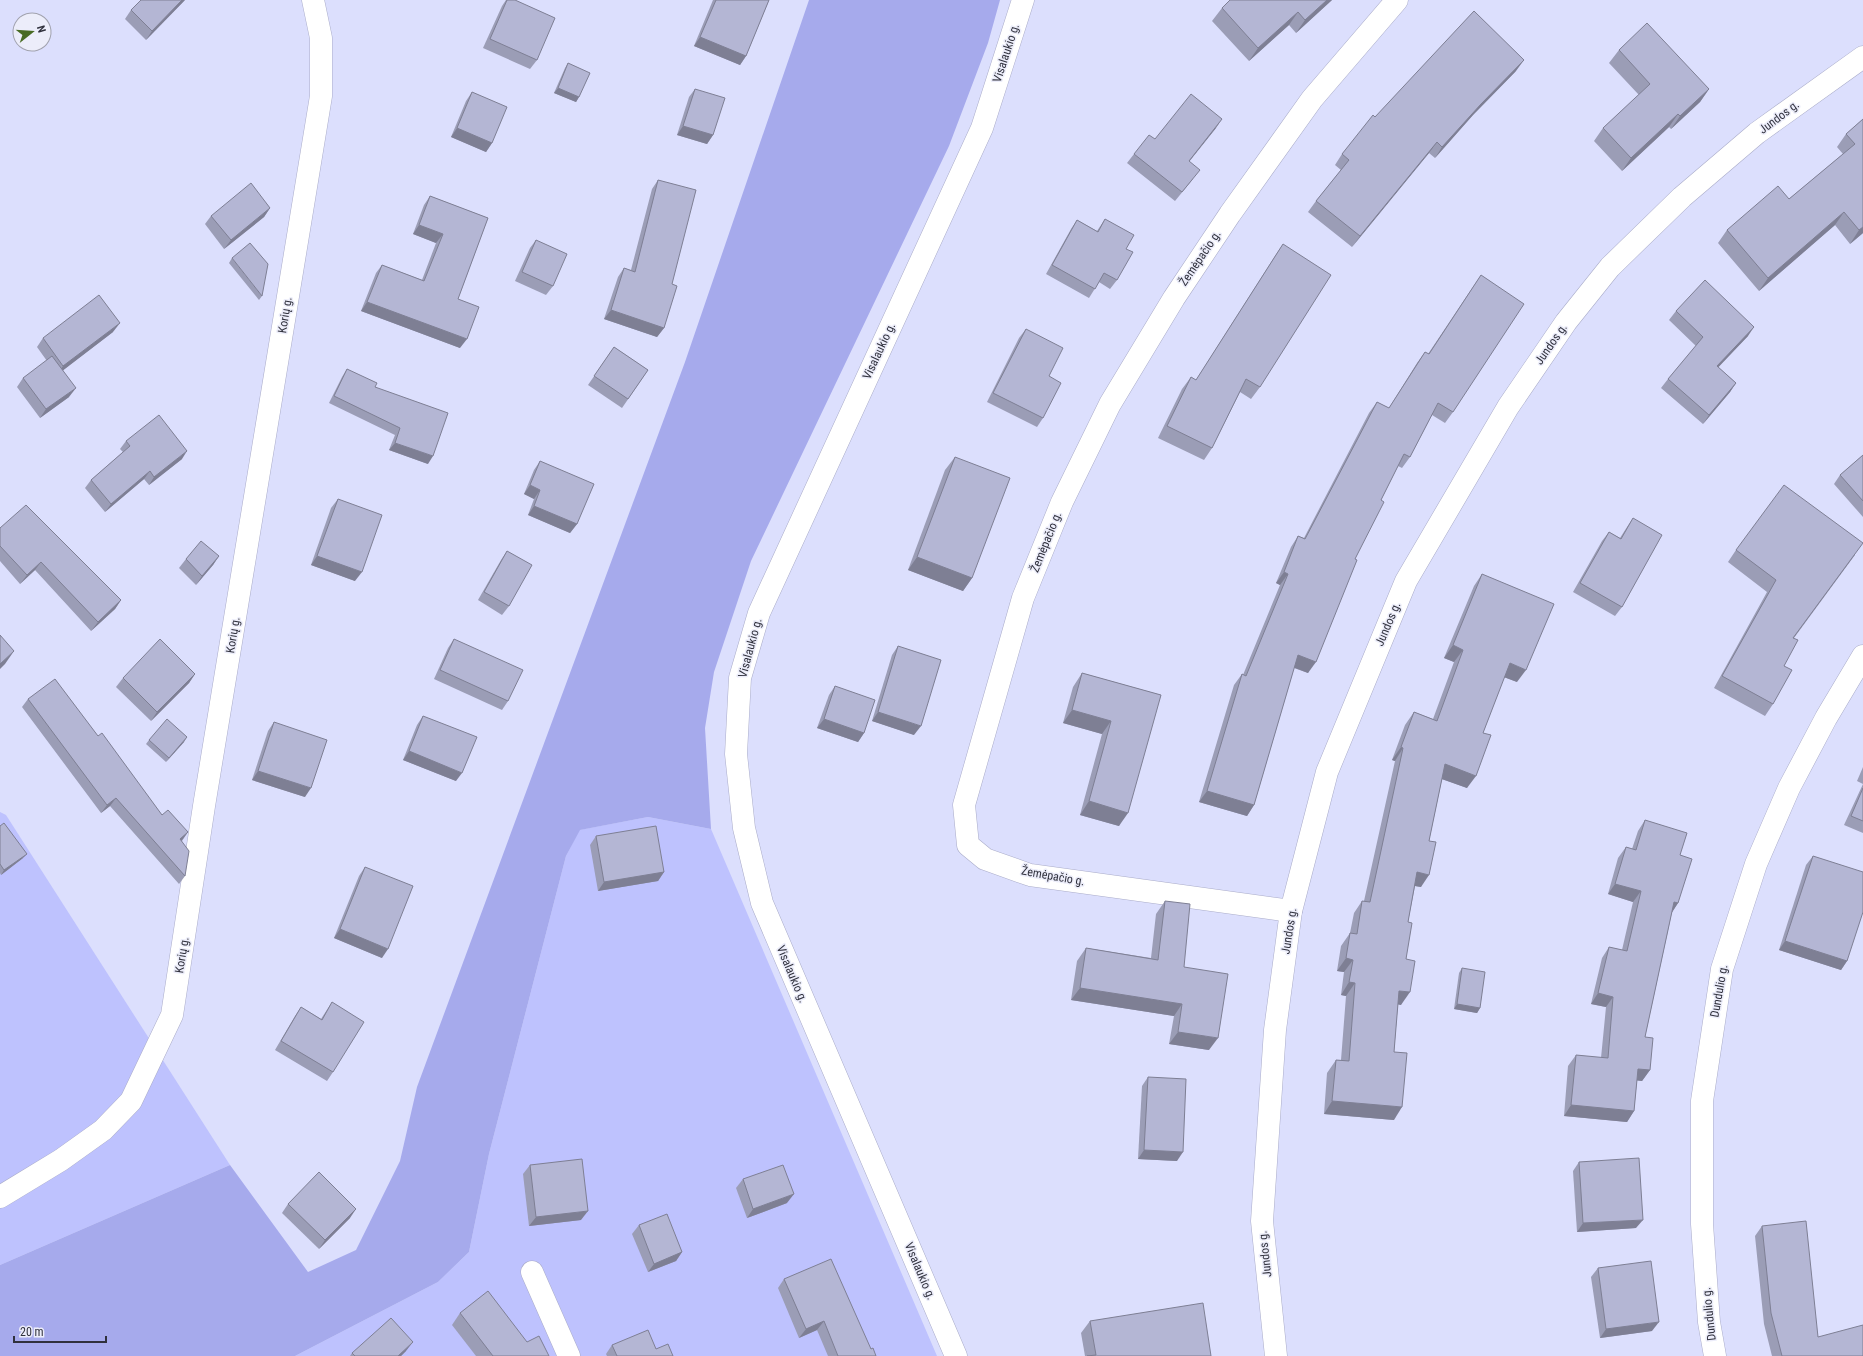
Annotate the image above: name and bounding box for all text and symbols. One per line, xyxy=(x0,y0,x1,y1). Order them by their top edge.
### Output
north arrow xyxy=(12,12,52,52)
street label: Visalaukio g. xyxy=(990,22,1022,84)
text: N xyxy=(34,24,48,35)
street label: Jundos g. xyxy=(1756,97,1802,137)
street label: Žemėpačio g. xyxy=(1175,227,1224,289)
street label: Korių g. xyxy=(275,296,295,334)
street label: Visalaukio g. xyxy=(860,320,898,382)
street label: Jundos g. xyxy=(1532,321,1570,367)
street label: Žemėpačio g. xyxy=(1027,509,1065,574)
street label: Jundos g. xyxy=(1372,600,1404,648)
street label: Korių g. xyxy=(223,616,243,654)
street label: Visalaukio g. xyxy=(735,617,765,679)
street label: Žemėpačio g. xyxy=(1020,863,1086,888)
street label: Jundos g. xyxy=(1278,907,1300,955)
street label: Korių g. xyxy=(172,936,192,974)
street label: Visalaukio g. xyxy=(774,943,810,1005)
street label: Dundulio g. xyxy=(1707,963,1731,1019)
street label: Jundos g. xyxy=(1256,1230,1274,1278)
street label: Visalaukio g. xyxy=(902,1240,938,1302)
street label: Dundulio g. xyxy=(1699,1287,1719,1341)
scale bar xyxy=(14,1318,106,1344)
text: 20 m xyxy=(20,1325,44,1339)

